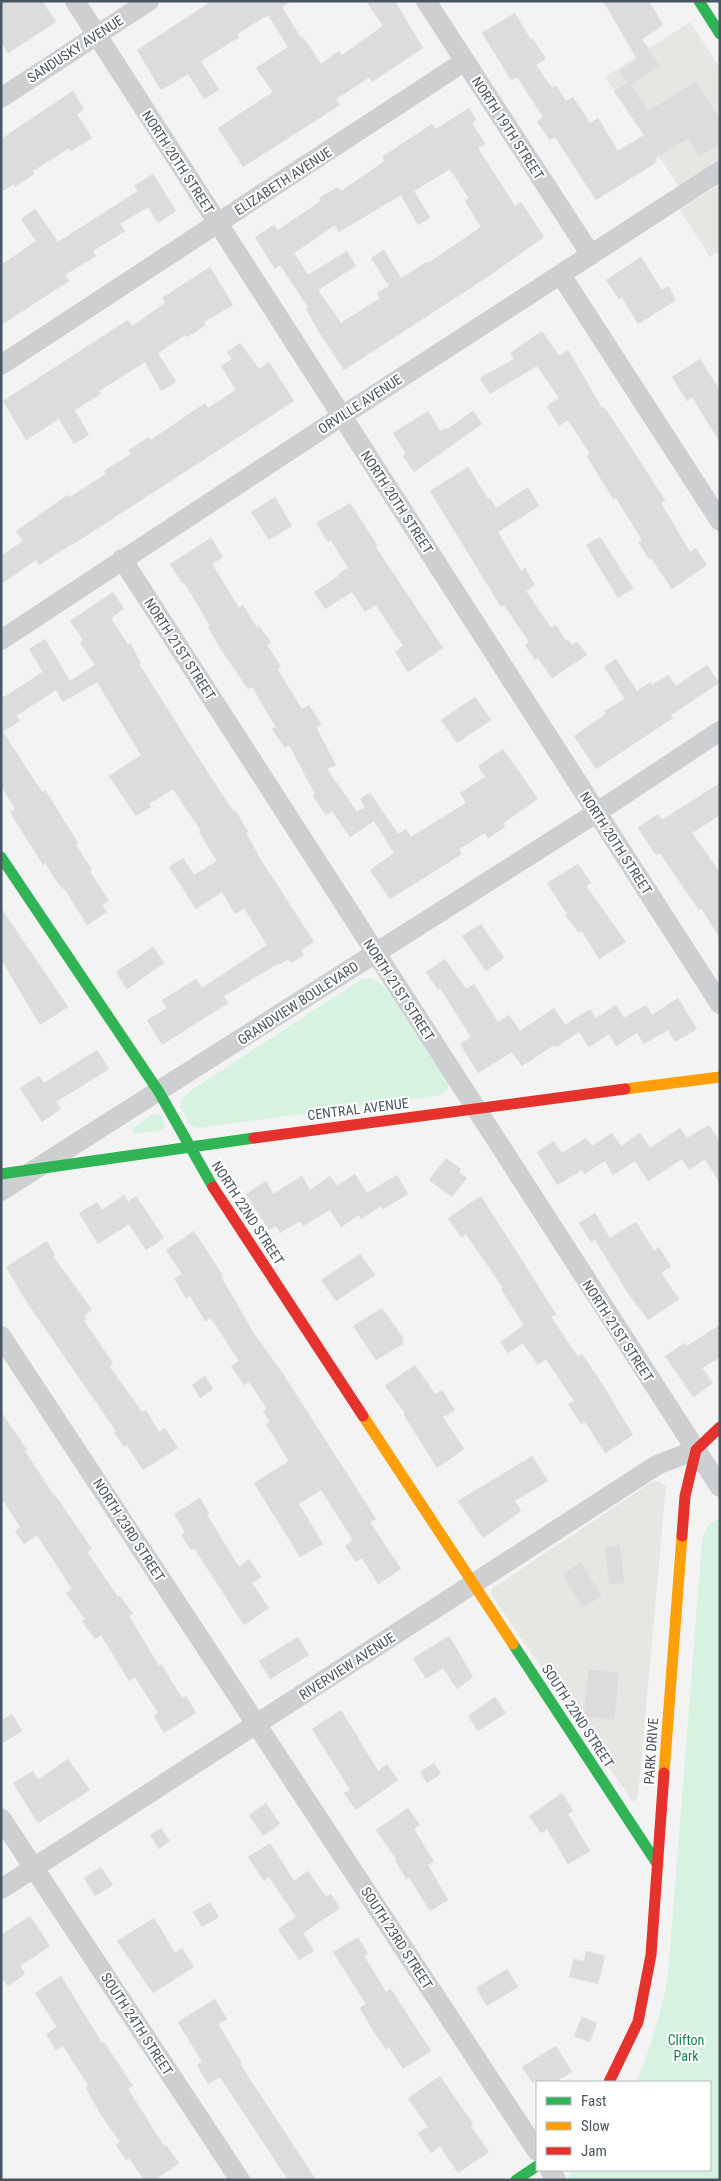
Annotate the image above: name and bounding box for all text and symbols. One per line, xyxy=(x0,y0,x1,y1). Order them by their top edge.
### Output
street label: SANDUSKY AVENUE xyxy=(24,12,126,86)
street label: NORTH 19TH STREET xyxy=(469,74,547,182)
street label: NORTH 20TH STREET xyxy=(139,108,217,216)
street label: ELIZABETH AVENUE xyxy=(232,144,334,218)
street label: ORVILLE AVENUE xyxy=(315,371,405,437)
street label: NORTH 20TH STREET xyxy=(358,448,436,556)
street label: NORTH 21ST STREET xyxy=(141,595,219,703)
street label: NORTH 20TH STREET xyxy=(577,789,655,897)
street label: NORTH 21ST STREET xyxy=(360,936,438,1044)
street label: GRANDVIEW BOULEVARD xyxy=(235,958,361,1048)
street label: CENTRAL AVENUE xyxy=(306,1095,410,1123)
street label: NORTH 22ND STREET xyxy=(209,1158,287,1268)
street label: NORTH 21ST STREET xyxy=(579,1277,657,1385)
street label: NORTH 23RD STREET xyxy=(90,1476,168,1584)
street label: RIVERVIEW AVENUE xyxy=(296,1629,398,1703)
street label: SOUTH 22ND STREET xyxy=(539,1661,617,1771)
street label: PARK DRIVE xyxy=(641,1717,661,1785)
street label: SOUTH 23RD STREET xyxy=(358,1884,436,1992)
street label: SOUTH 24TH STREET xyxy=(98,1970,176,2078)
park label: Clifton Park xyxy=(668,2032,704,2064)
legend xyxy=(536,2081,711,2171)
text: Fast xyxy=(581,2092,606,2110)
text: Slow xyxy=(581,2117,610,2135)
text: Jam xyxy=(581,2142,607,2160)

